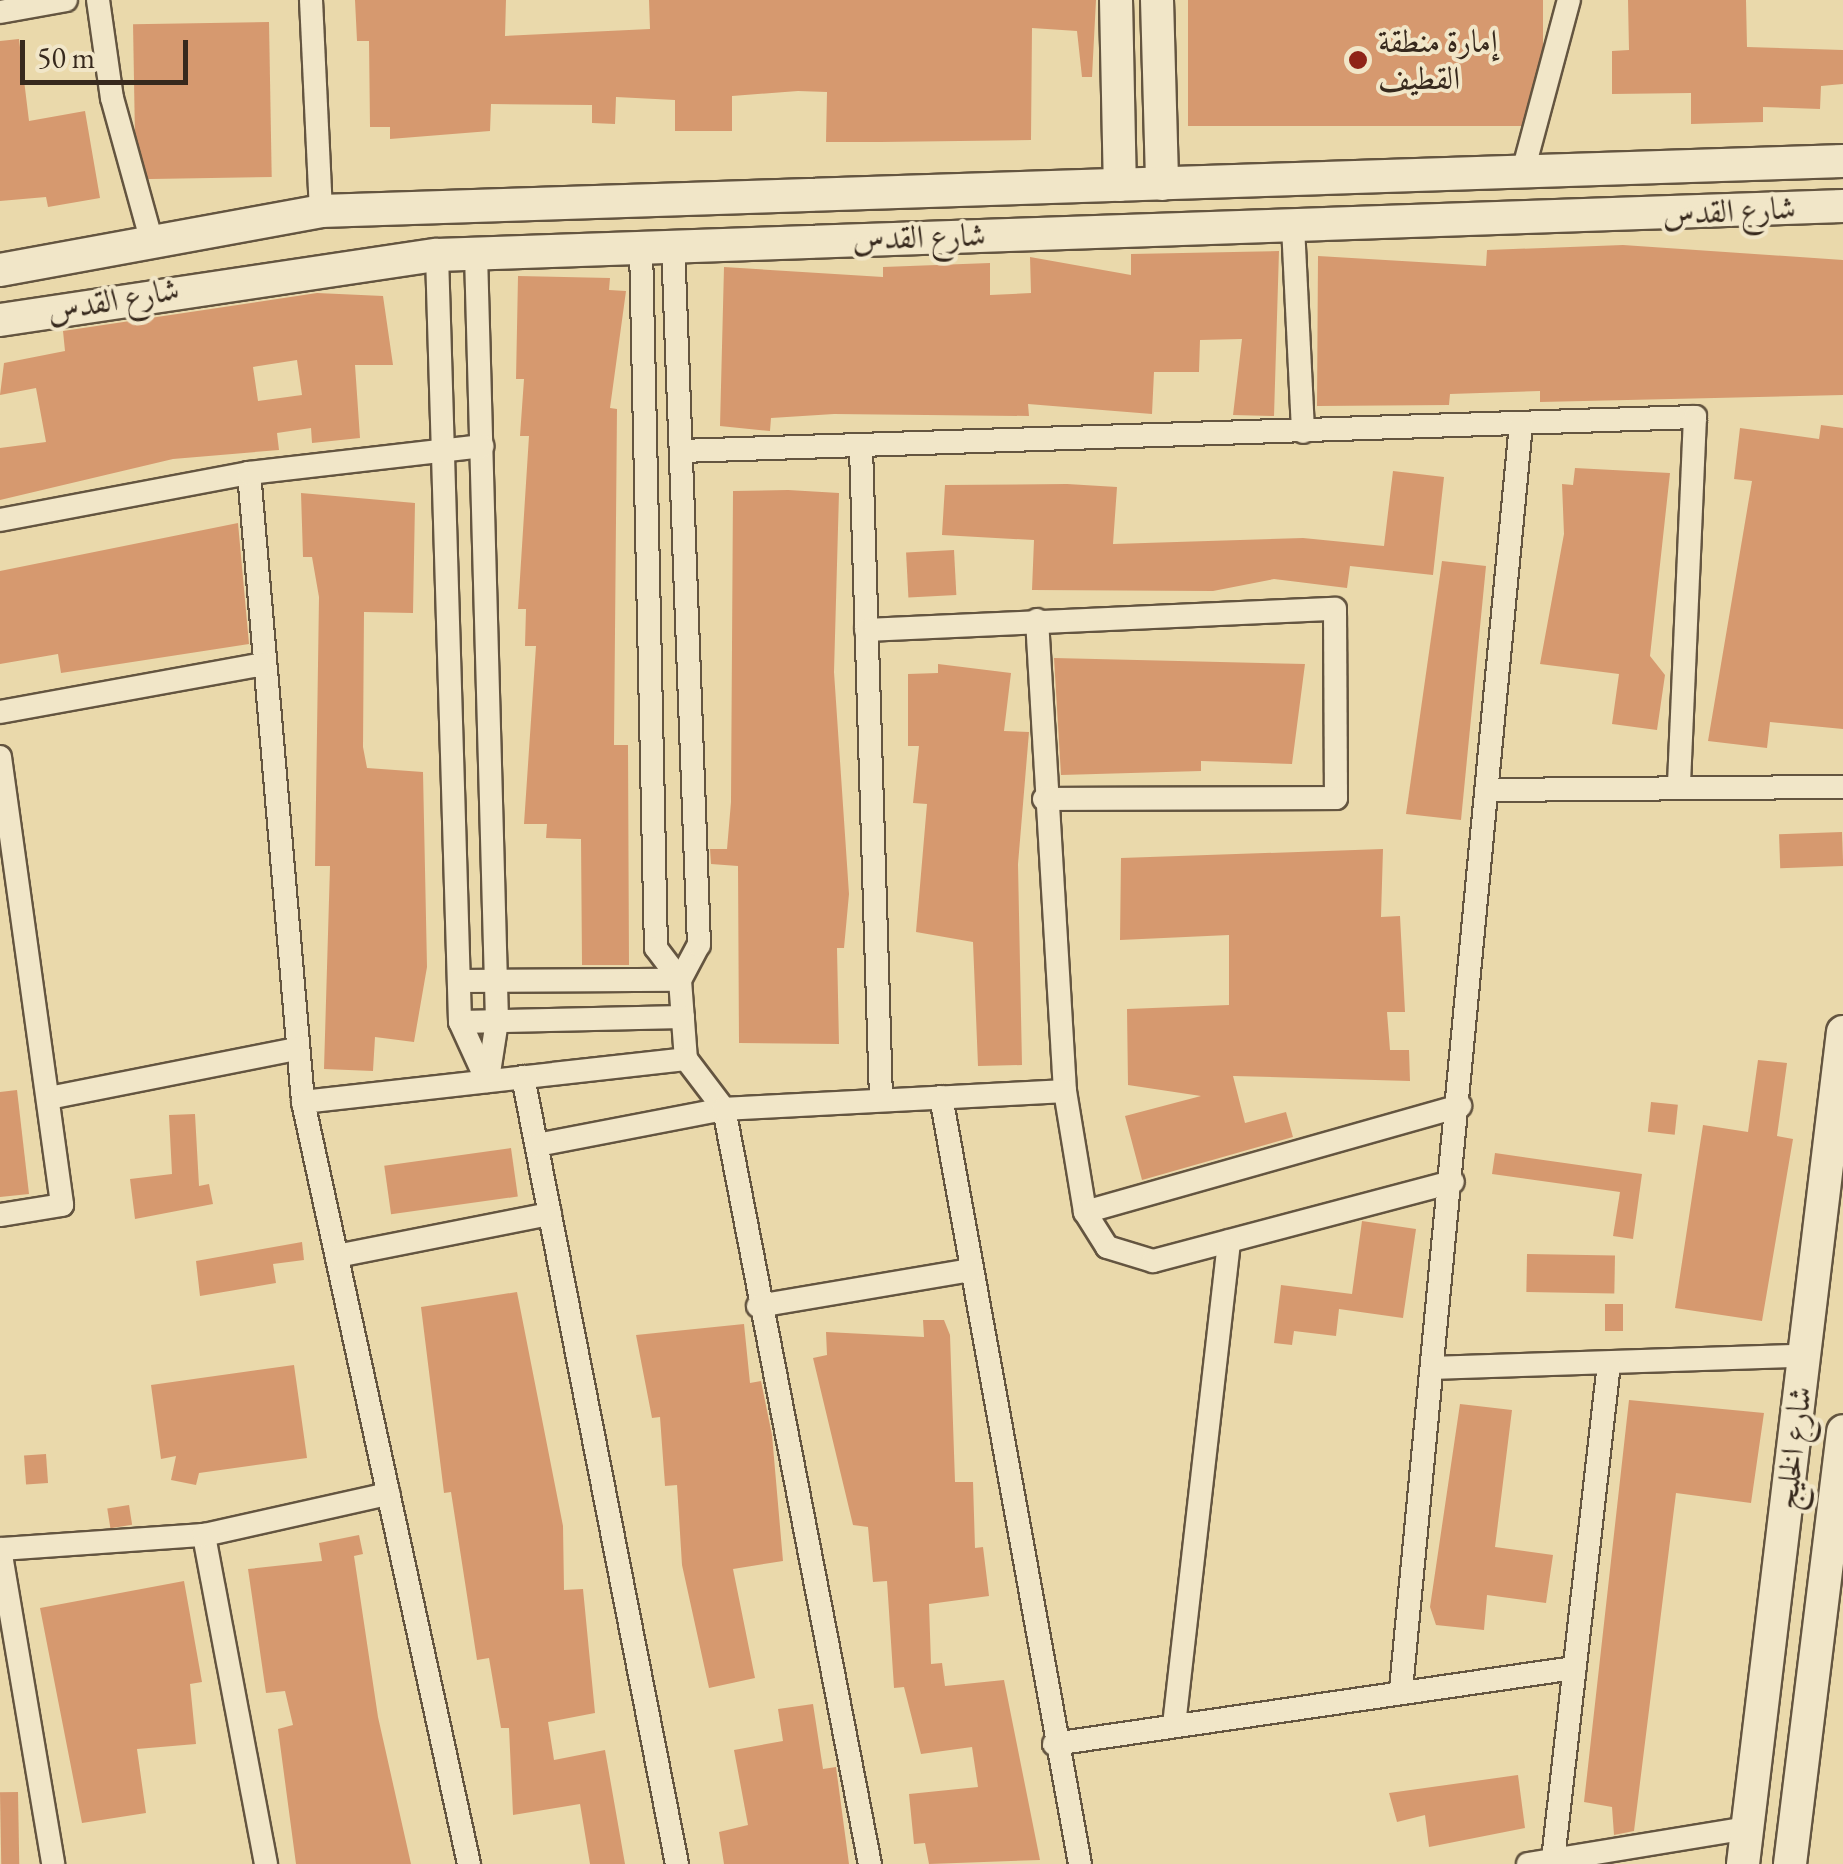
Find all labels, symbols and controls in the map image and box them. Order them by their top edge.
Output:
scale bar [25,20,192,82]
place label: إمارة منطقة القطيف [1378,23,1498,98]
text: 50 m [37,38,95,77]
marker: إمارة منطقة القطيف [1347,49,1369,71]
street label: شارع القدس [1661,188,1797,234]
street label: شارع القدس [852,215,986,259]
street label: شارع القدس [44,270,182,330]
street label: شارع الخليج [1766,1384,1820,1512]

